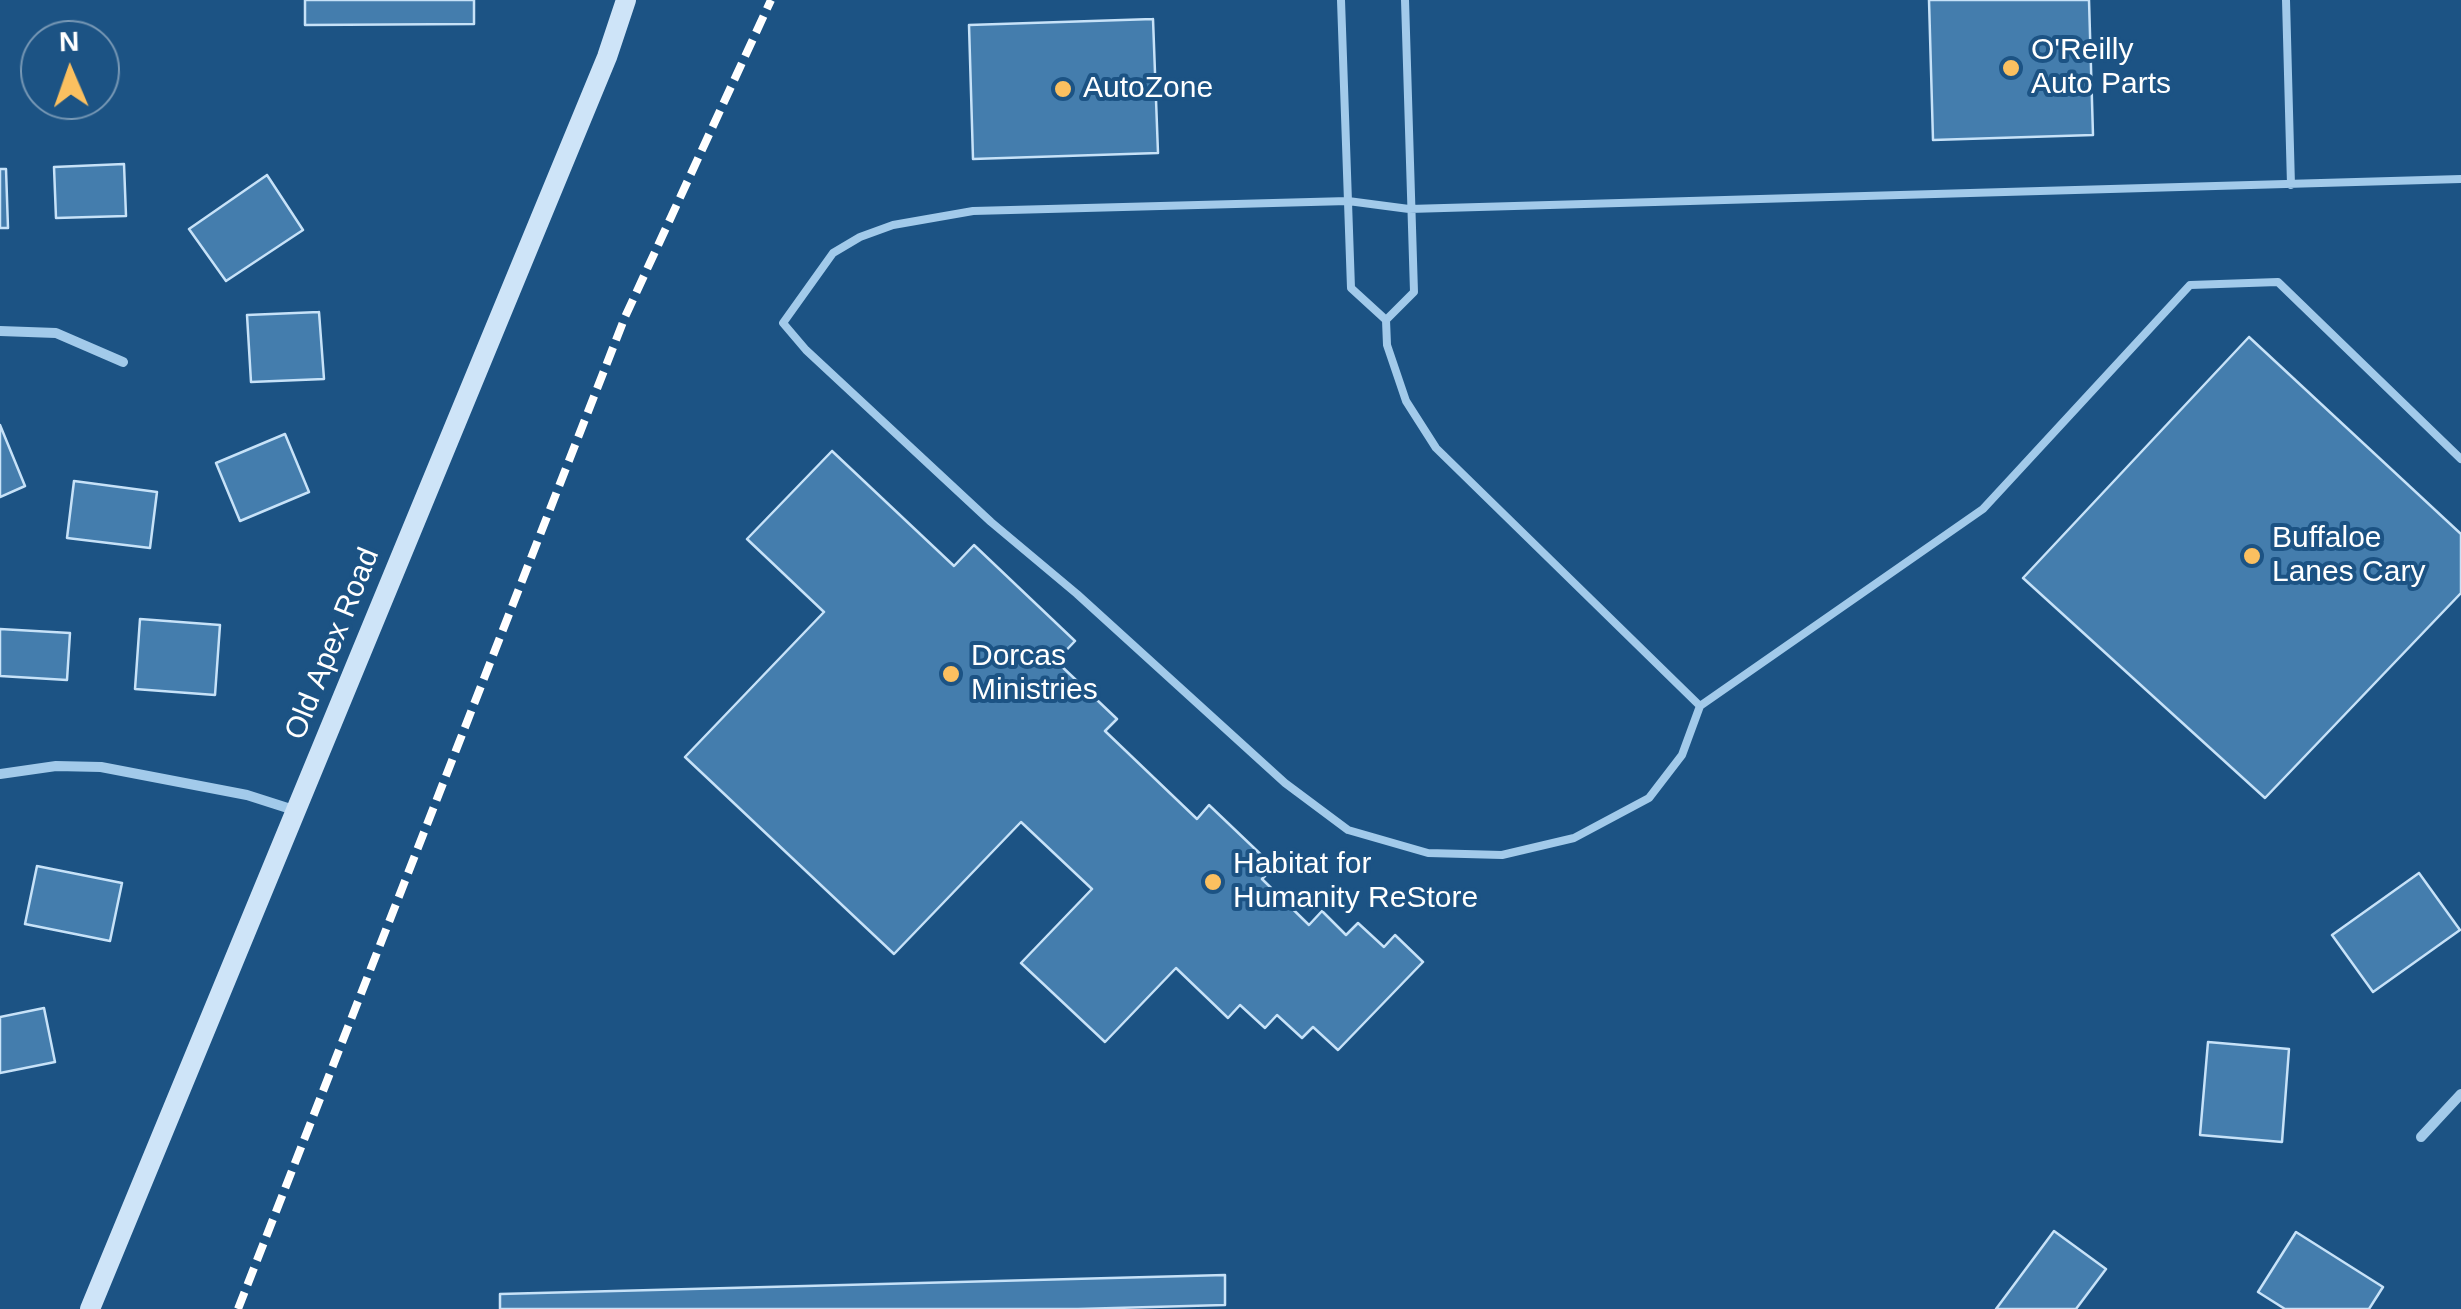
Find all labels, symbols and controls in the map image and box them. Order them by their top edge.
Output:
north arrow [20,20,120,120]
text: N [58,26,80,57]
place label: O'Reilly Auto Parts [2031,33,2171,104]
marker: O'Reilly Auto Parts [2000,57,2022,79]
place label: AutoZone [1083,71,1213,107]
marker: AutoZone [1052,78,1074,100]
place label: Buffaloe Lanes Cary [2272,521,2425,592]
street label: Old Apex Road [278,543,388,745]
marker: Buffaloe Lanes Cary [2241,545,2263,567]
place label: Dorcas Ministries [971,639,1098,710]
marker: Dorcas Ministries [940,663,962,685]
place label: Habitat for Humanity ReStore [1233,847,1478,918]
marker: Habitat for Humanity ReStore [1202,871,1224,893]

